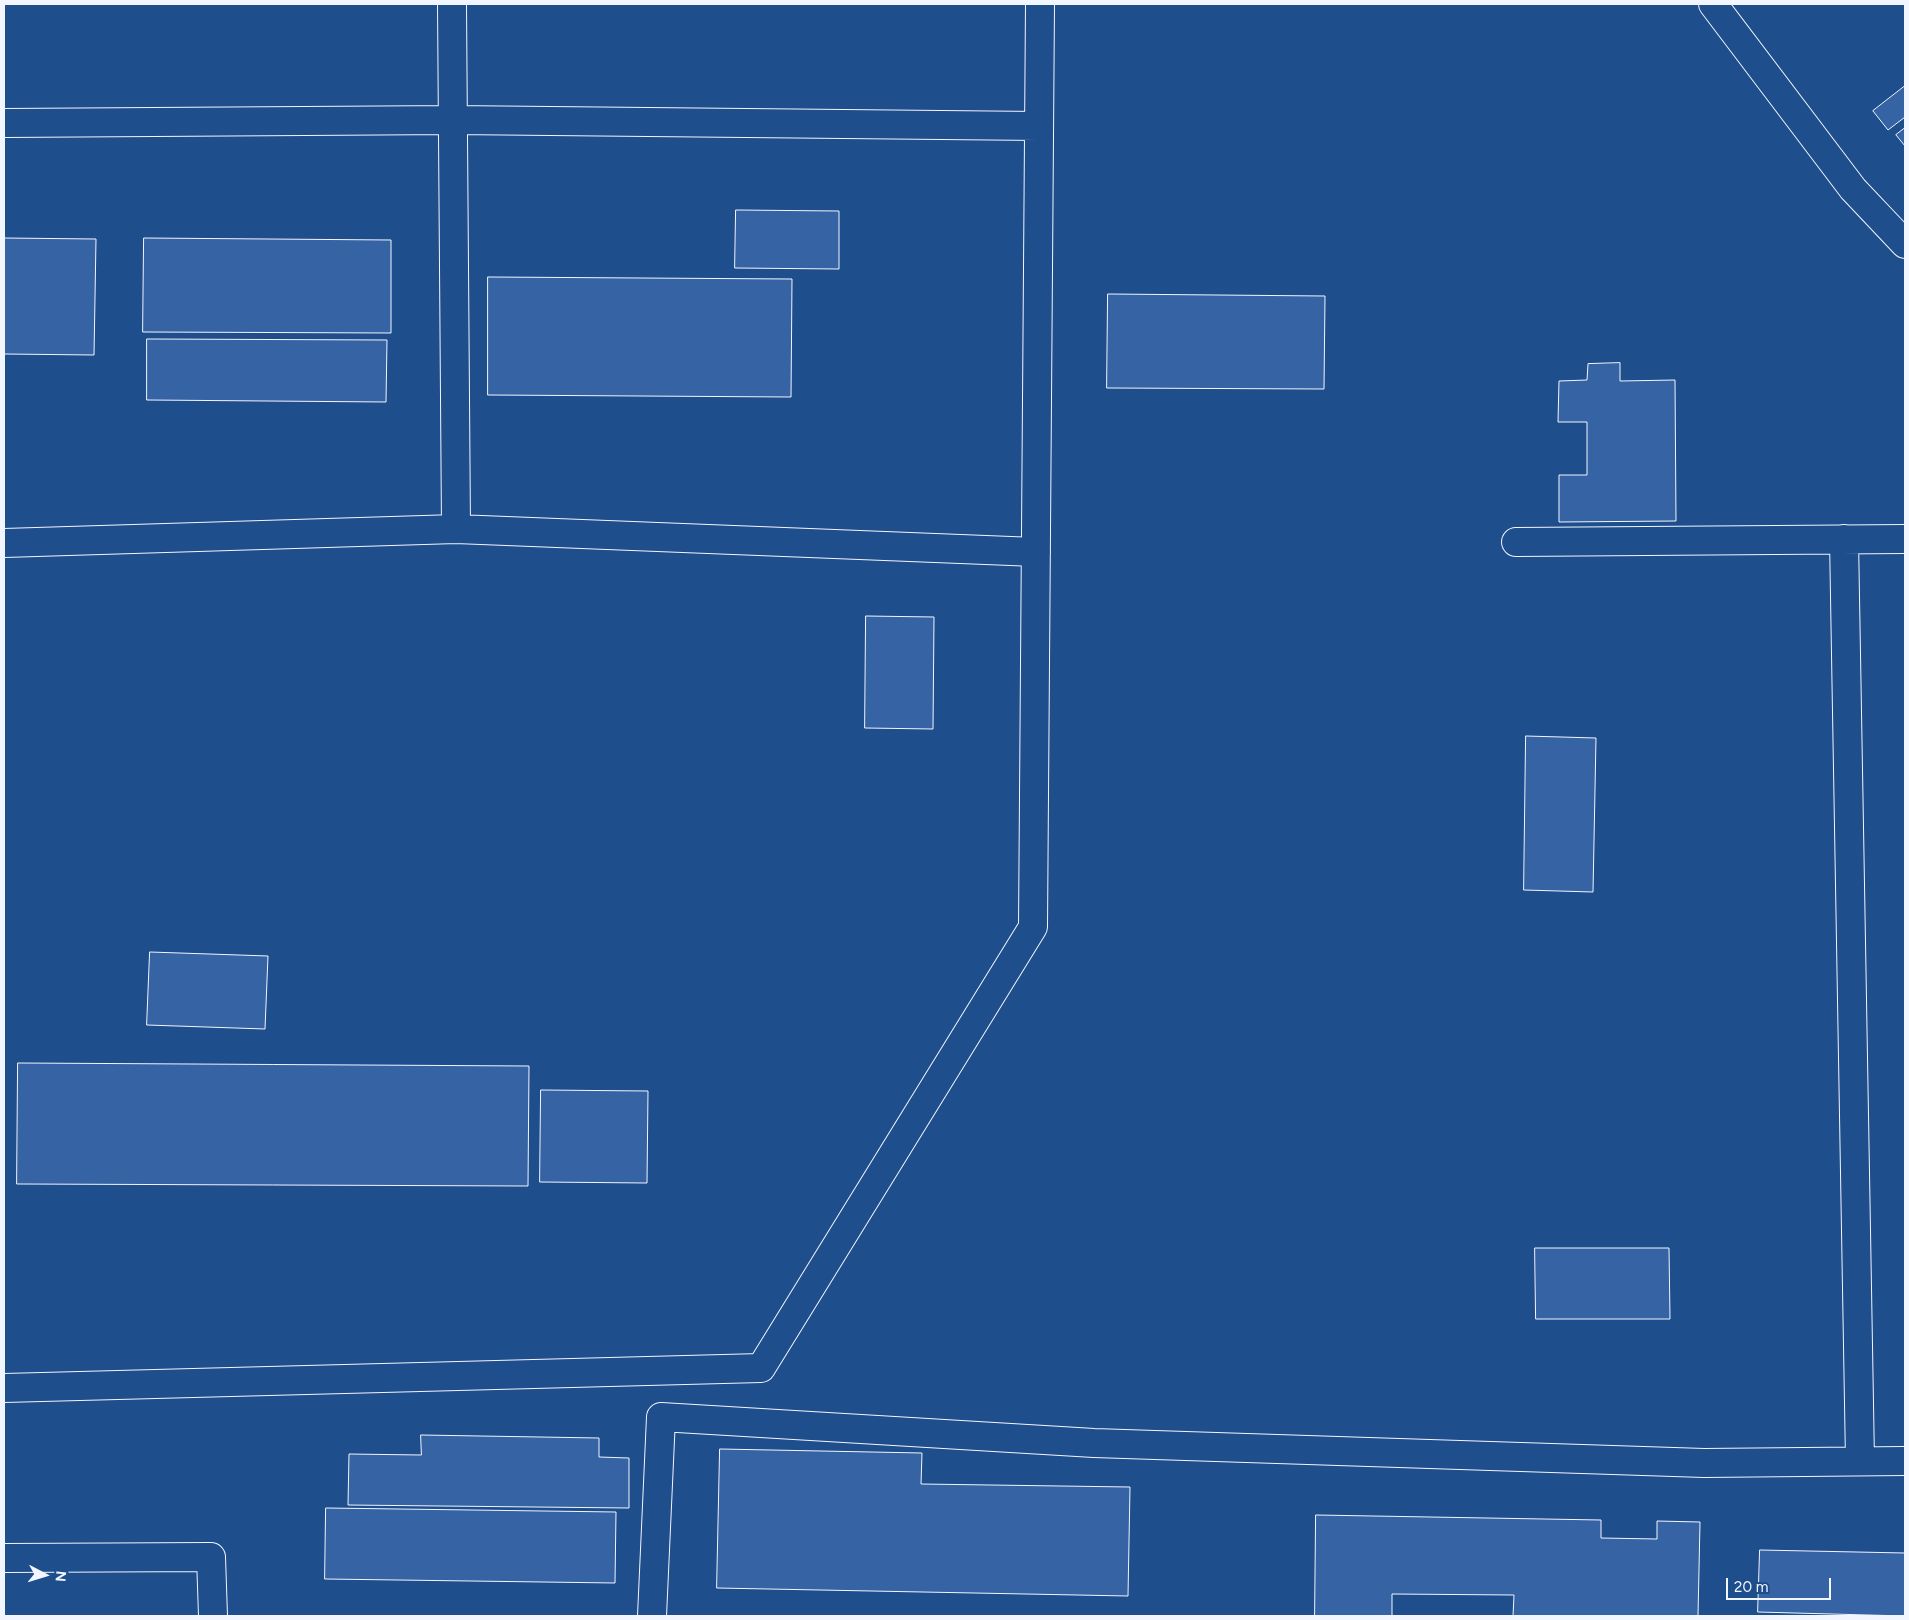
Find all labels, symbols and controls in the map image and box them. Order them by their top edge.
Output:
north arrow [20,1550,70,1600]
scale bar [1729,1568,1834,1600]
text: N [52,1570,69,1582]
text: 20 m [1734,1578,1768,1596]

